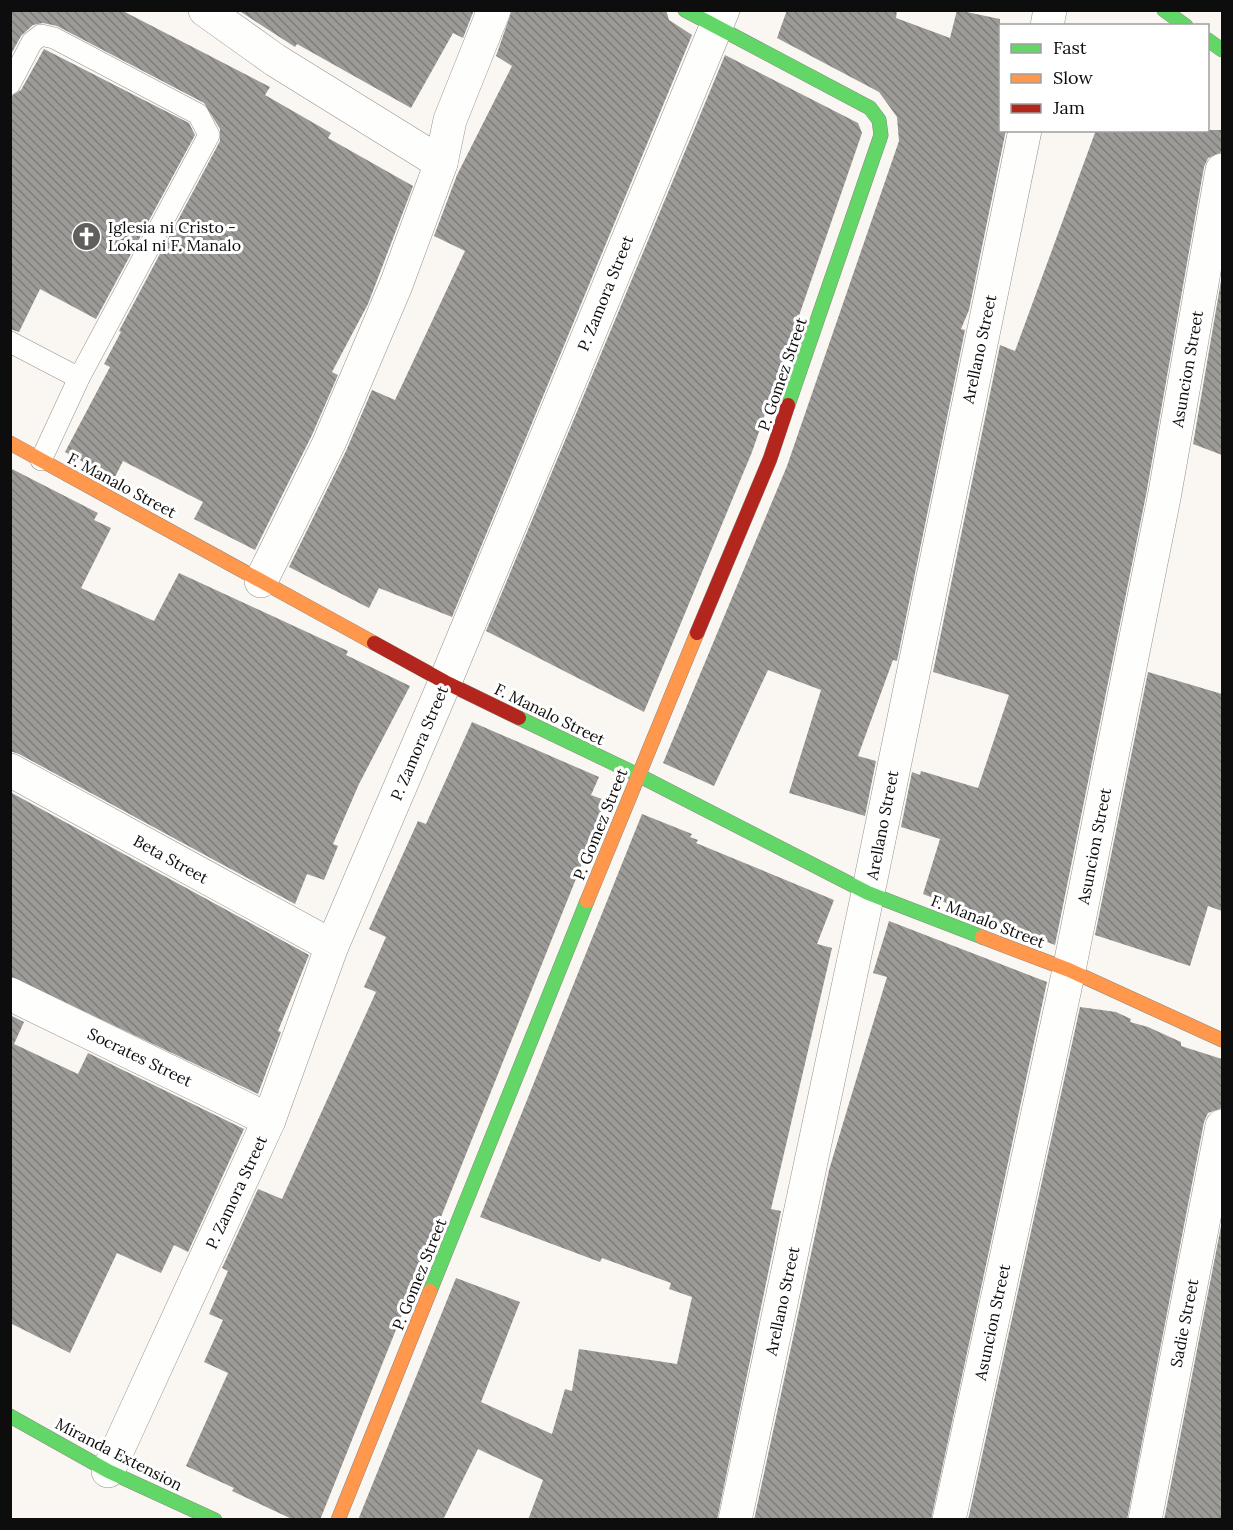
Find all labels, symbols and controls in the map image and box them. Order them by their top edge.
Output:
legend [999,24,1209,132]
text: Fast [1053,36,1087,59]
text: Slow [1053,66,1093,89]
text: Jam [1052,96,1085,119]
place label: Iglesia ni Cristo - Lokal ni F. Manalo [108,217,241,255]
church icon: Iglesia ni Cristo - Lokal ni F. Manalo [71,220,103,252]
street label: P. Zamora Street [573,232,638,354]
street label: Arellano Street [957,292,1000,406]
street label: Asuncion Street [1167,308,1207,430]
street label: P. Gomez Street [753,314,811,433]
street label: F. Manalo Street [64,448,180,522]
street label: F. Manalo Street [492,679,609,750]
street label: P. Zamora Street [386,682,453,803]
street label: P. Gomez Street [568,764,632,883]
street label: Arellano Street [861,768,903,882]
street label: Asuncion Street [1073,785,1115,907]
street label: Beta Street [130,830,213,888]
street label: F. Manalo Street [928,890,1048,952]
street label: Socrates Street [84,1023,196,1091]
street label: P. Zamora Street [201,1131,271,1252]
street label: P. Gomez Street [387,1214,451,1333]
street label: Arellano Street [760,1244,803,1358]
street label: Asuncion Street [970,1261,1014,1383]
street label: Sadie Street [1166,1276,1203,1369]
street label: Miranda Extension [52,1413,186,1495]

